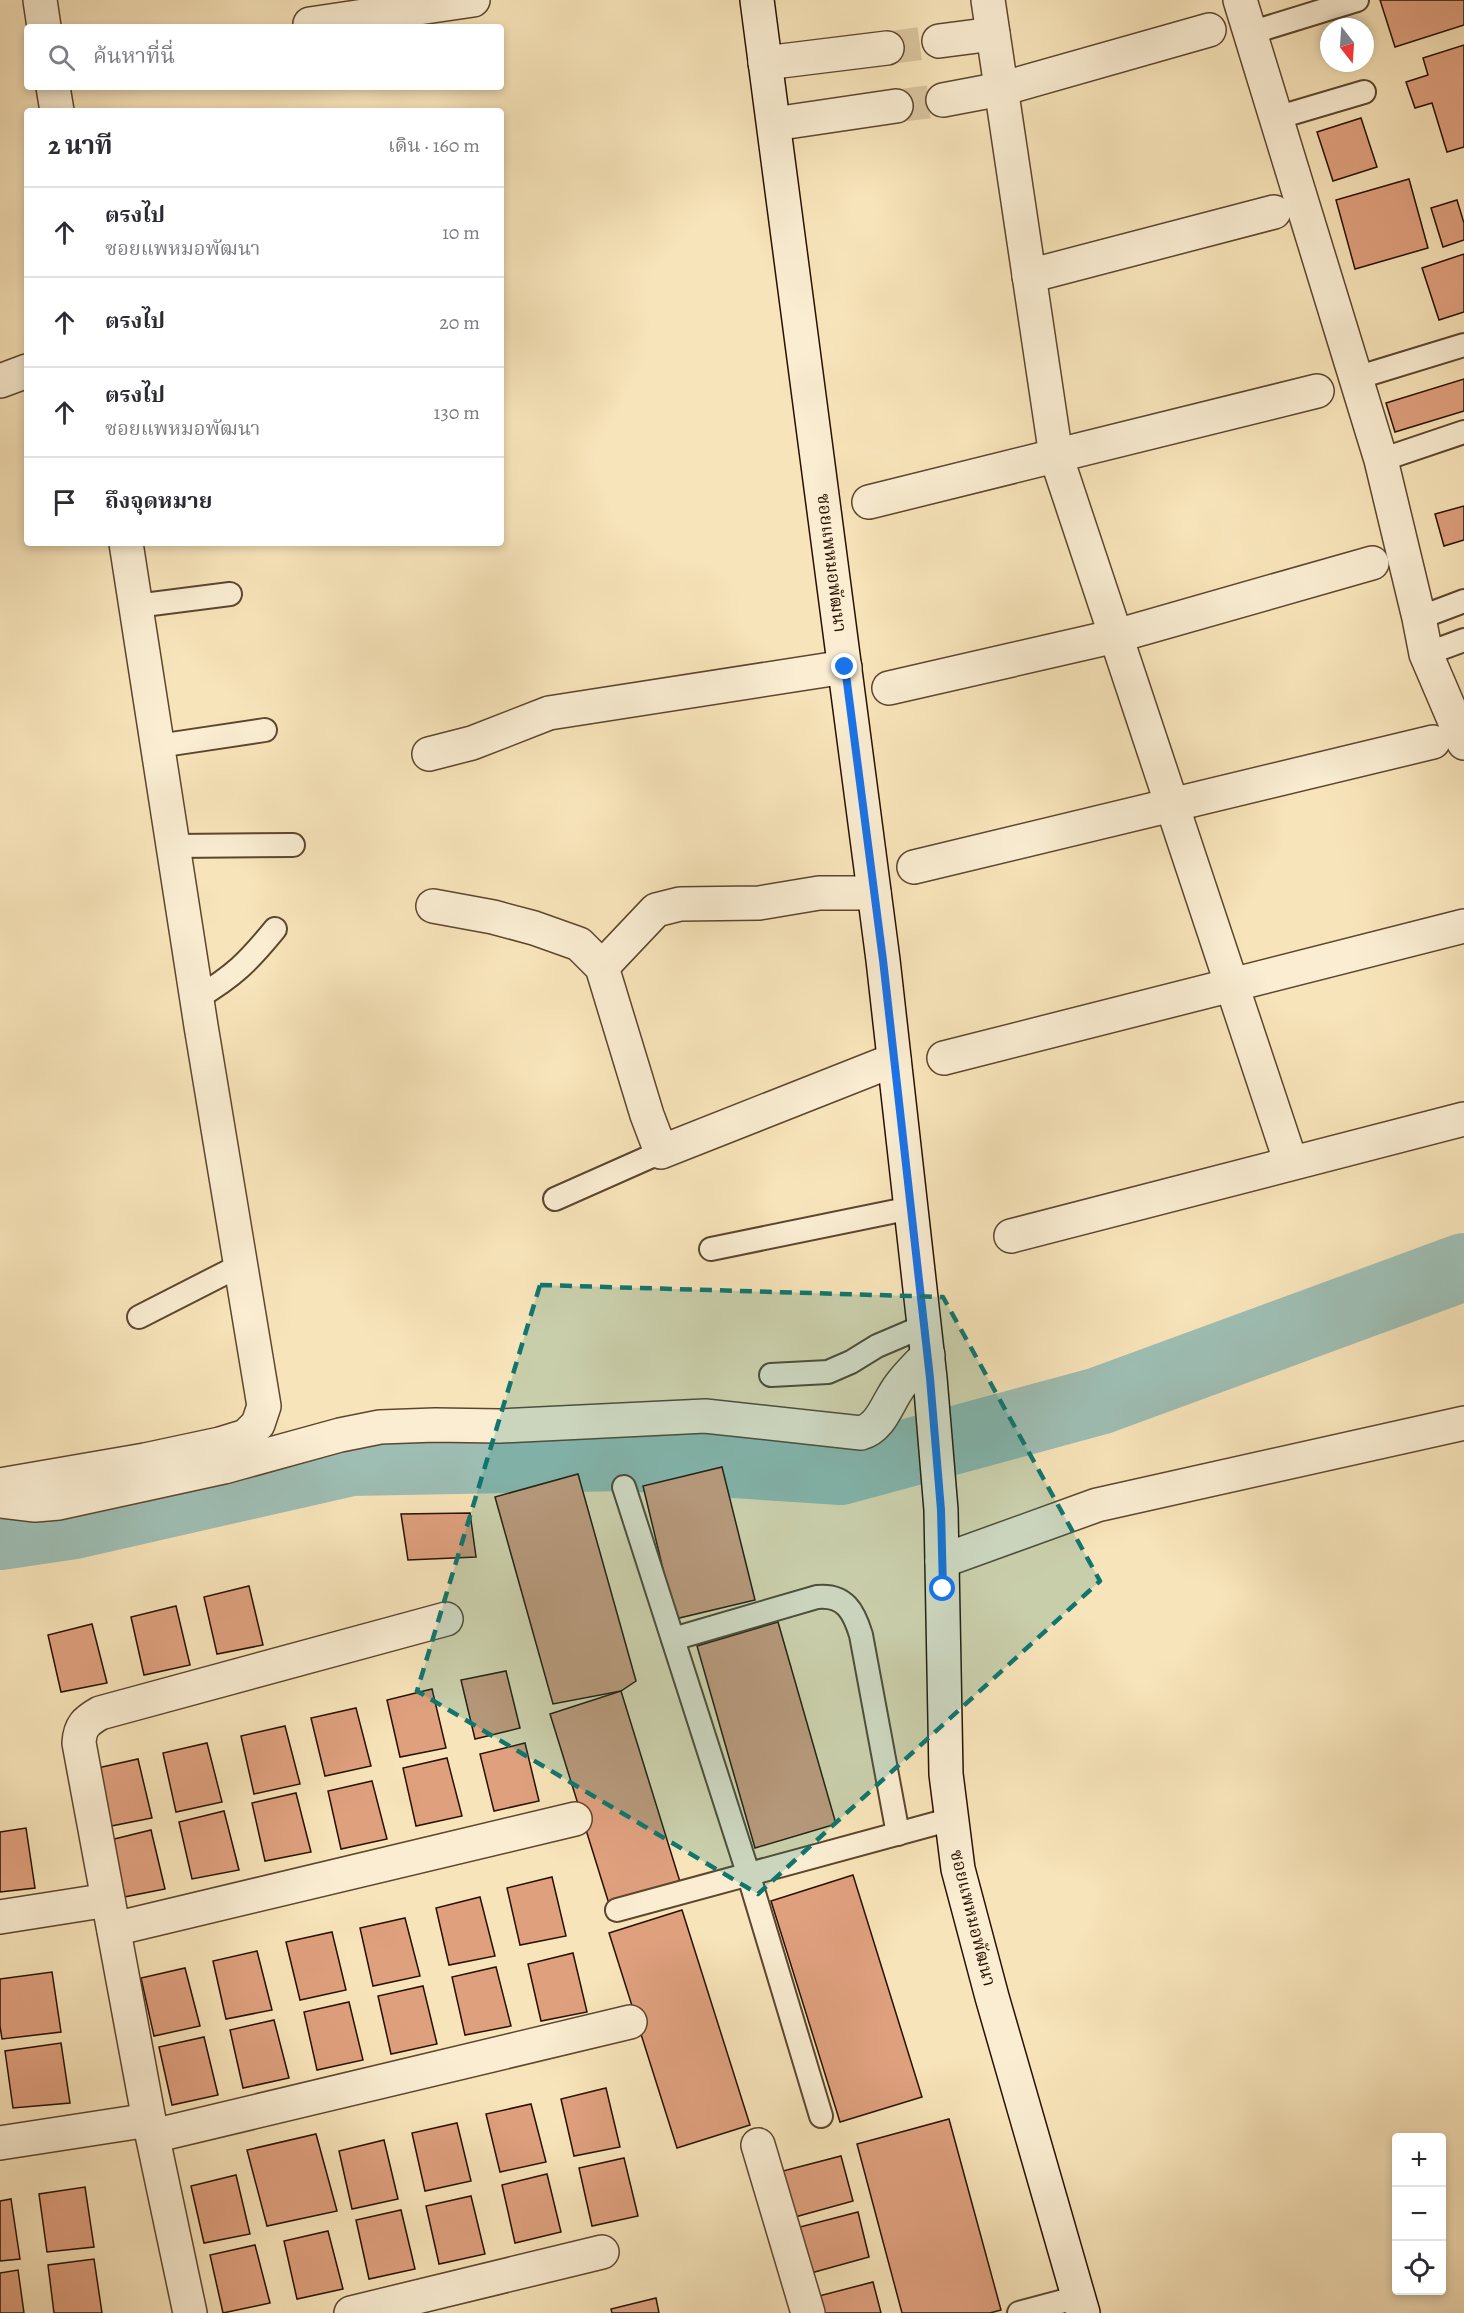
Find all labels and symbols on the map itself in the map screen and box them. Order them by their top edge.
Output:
north arrow [1320,18,1374,72]
street label: ซอยแพหมอพัฒนา [812,492,852,634]
route end [831,653,857,679]
route start [929,1575,955,1601]
street label: ซอยแพหมอพัฒนา [944,1847,1002,1989]

